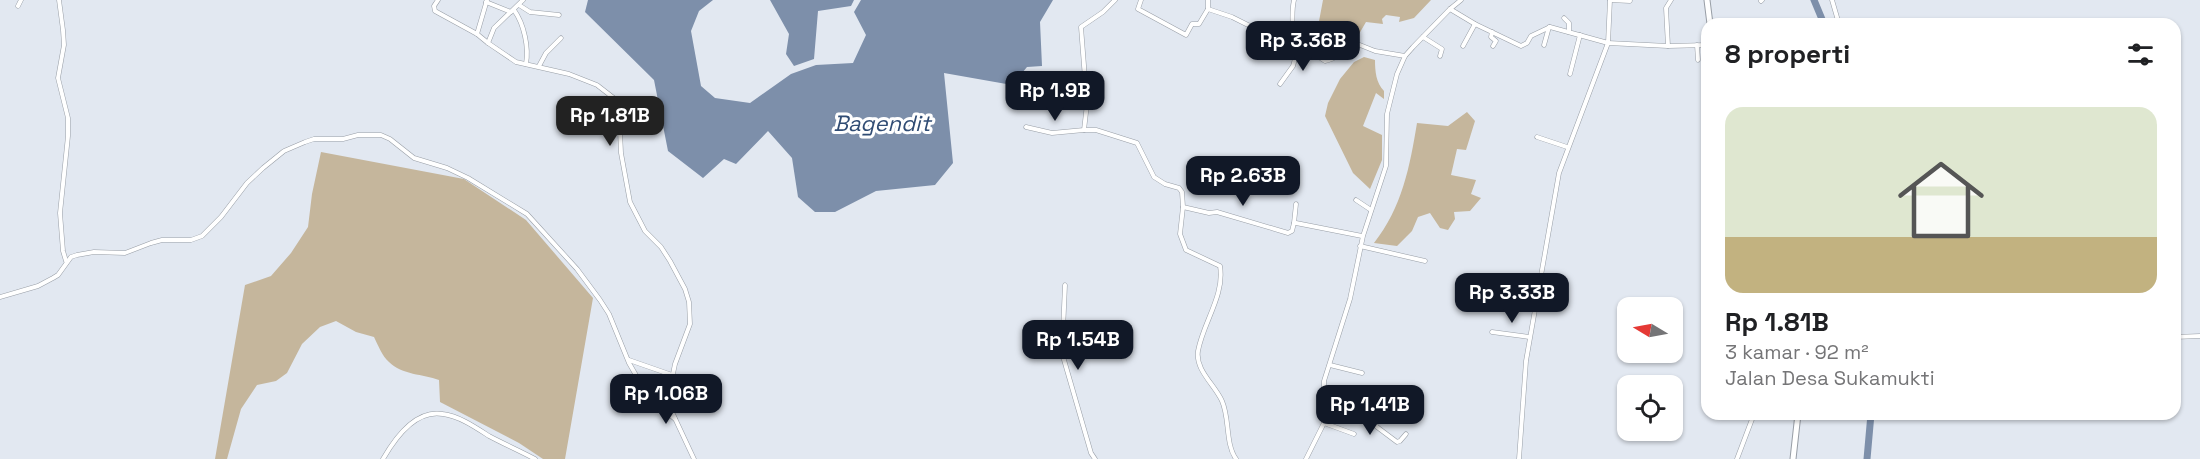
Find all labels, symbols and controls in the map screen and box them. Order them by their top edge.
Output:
pin: Rp 3.36B [1241,21,1365,72]
text: Rp 3.36B [1260,27,1346,53]
text: 8 properti [1725,37,1850,71]
icon: filters [2124,38,2157,71]
pin: Rp 1.9B [1000,71,1110,122]
text: Rp 1.9B [1019,77,1091,103]
pin: Rp 1.81B [548,96,672,147]
text: Rp 1.81B [570,102,650,128]
water label: Bagendit [833,109,932,137]
icon: home [1887,146,1995,254]
pin: Rp 2.63B [1181,156,1305,207]
text: Rp 2.63B [1200,162,1286,188]
pin: Rp 3.33B [1450,273,1574,324]
text: Rp 3.33B [1469,279,1555,305]
north arrow [1617,297,1683,363]
map controls [1617,297,1683,441]
text: Rp 1.81B [1725,305,1829,339]
pin: Rp 1.54B [1016,320,1140,371]
text: Rp 1.54B [1036,326,1120,352]
text: 3 kamar · 92 m² [1725,339,1868,365]
text: Jalan Desa Sukamukti [1725,365,1935,391]
pin: Rp 1.06B [604,374,728,425]
button: locate [1617,375,1683,441]
text: Rp 1.06B [624,380,708,406]
pin: Rp 1.41B [1308,385,1432,436]
text: Rp 1.41B [1330,391,1410,417]

